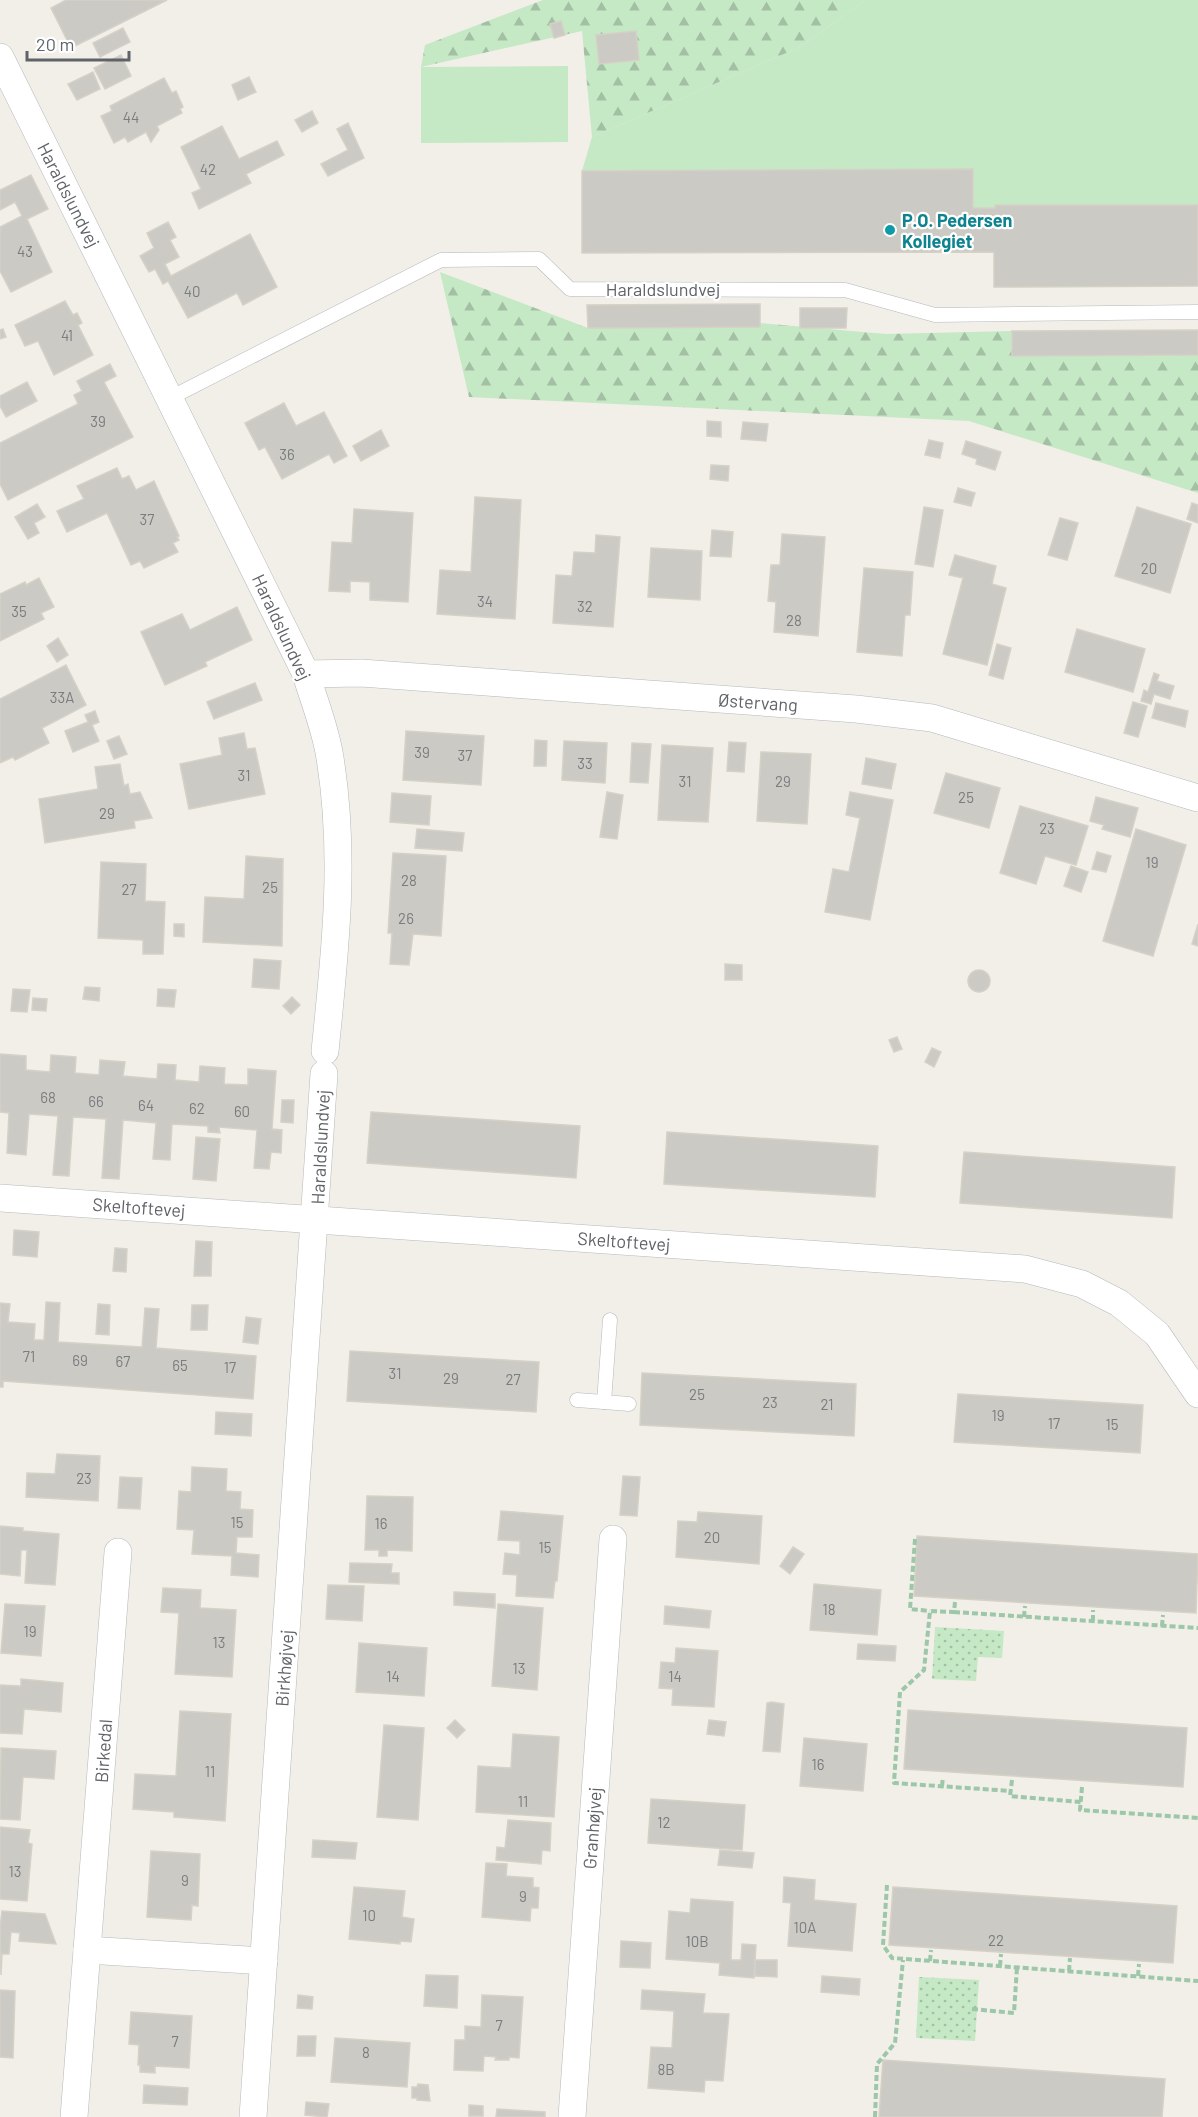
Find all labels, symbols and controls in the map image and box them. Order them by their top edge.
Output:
scale bar [27,24,129,62]
text: 20 m [36,33,74,55]
house number: 44 [123,108,139,126]
street label: Haraldslundvej [33,139,105,251]
house number: 42 [200,160,216,178]
place label: P.O. Pedersen Kollegiet [902,209,1012,252]
marker: P.O. Pedersen Kollegiet [883,223,897,237]
house number: 43 [17,242,33,260]
street label: Haraldslundvej [606,278,720,300]
house number: 40 [184,282,200,300]
house number: 41 [61,326,73,344]
house number: 39 [90,412,106,430]
house number: 36 [279,445,295,463]
house number: 37 [140,510,154,528]
house number: 20 [1141,559,1157,577]
street label: Haraldslundvej [248,570,316,684]
house number: 34 [477,592,493,610]
house number: 32 [577,597,593,615]
house number: 35 [11,602,27,620]
house number: 28 [786,611,802,629]
house number: 33A [50,688,74,706]
street label: Østervang [718,688,798,716]
house number: 39 [414,743,430,761]
house number: 37 [458,746,472,764]
house number: 33 [577,754,593,772]
house number: 31 [238,766,250,784]
house number: 31 [679,772,691,790]
house number: 29 [775,772,791,790]
house number: 25 [958,788,974,806]
house number: 29 [99,804,115,822]
house number: 23 [1039,819,1055,837]
house number: 19 [1145,853,1159,871]
house number: 28 [401,871,417,889]
house number: 25 [262,878,278,896]
house number: 27 [121,880,137,898]
house number: 26 [398,909,414,927]
house number: 68 [40,1088,56,1106]
street label: Haraldslundvej [306,1089,334,1205]
house number: 66 [88,1092,104,1110]
house number: 64 [138,1096,154,1114]
house number: 62 [189,1099,205,1117]
house number: 60 [234,1102,250,1120]
street label: Skeltoftevej [92,1193,186,1221]
street label: Skeltoftevej [577,1227,671,1255]
house number: 71 [23,1347,35,1365]
house number: 69 [72,1351,88,1369]
house number: 67 [116,1352,130,1370]
house number: 65 [172,1356,188,1374]
house number: 17 [224,1358,236,1376]
house number: 31 [389,1364,401,1382]
house number: 29 [443,1369,459,1387]
house number: 27 [505,1370,521,1388]
house number: 25 [689,1385,705,1403]
house number: 23 [762,1393,778,1411]
house number: 21 [820,1395,834,1413]
house number: 19 [991,1406,1005,1424]
house number: 17 [1048,1414,1060,1432]
house number: 15 [1106,1415,1118,1433]
house number: 23 [76,1469,92,1487]
house number: 15 [231,1513,243,1531]
house number: 16 [375,1514,387,1532]
house number: 20 [704,1528,720,1546]
house number: 15 [539,1538,551,1556]
house number: 18 [822,1600,836,1618]
house number: 19 [23,1622,37,1640]
street label: Birkhøjvej [270,1629,298,1707]
house number: 13 [213,1633,225,1651]
house number: 13 [513,1659,525,1677]
house number: 14 [386,1667,400,1685]
house number: 14 [668,1667,682,1685]
street label: Birkedal [90,1718,116,1784]
house number: 16 [812,1755,824,1773]
house number: 11 [205,1762,215,1780]
street label: Granhøjvej [578,1786,606,1870]
house number: 11 [518,1792,528,1810]
house number: 12 [657,1813,671,1831]
house number: 13 [9,1862,21,1880]
house number: 9 [181,1871,189,1889]
house number: 9 [519,1887,527,1905]
house number: 10 [362,1906,376,1924]
house number: 10A [794,1918,816,1936]
house number: 22 [988,1931,1004,1949]
house number: 10B [685,1932,709,1950]
house number: 7 [495,2016,503,2034]
house number: 7 [171,2032,179,2050]
house number: 8 [362,2043,370,2061]
house number: 8B [657,2060,675,2078]

